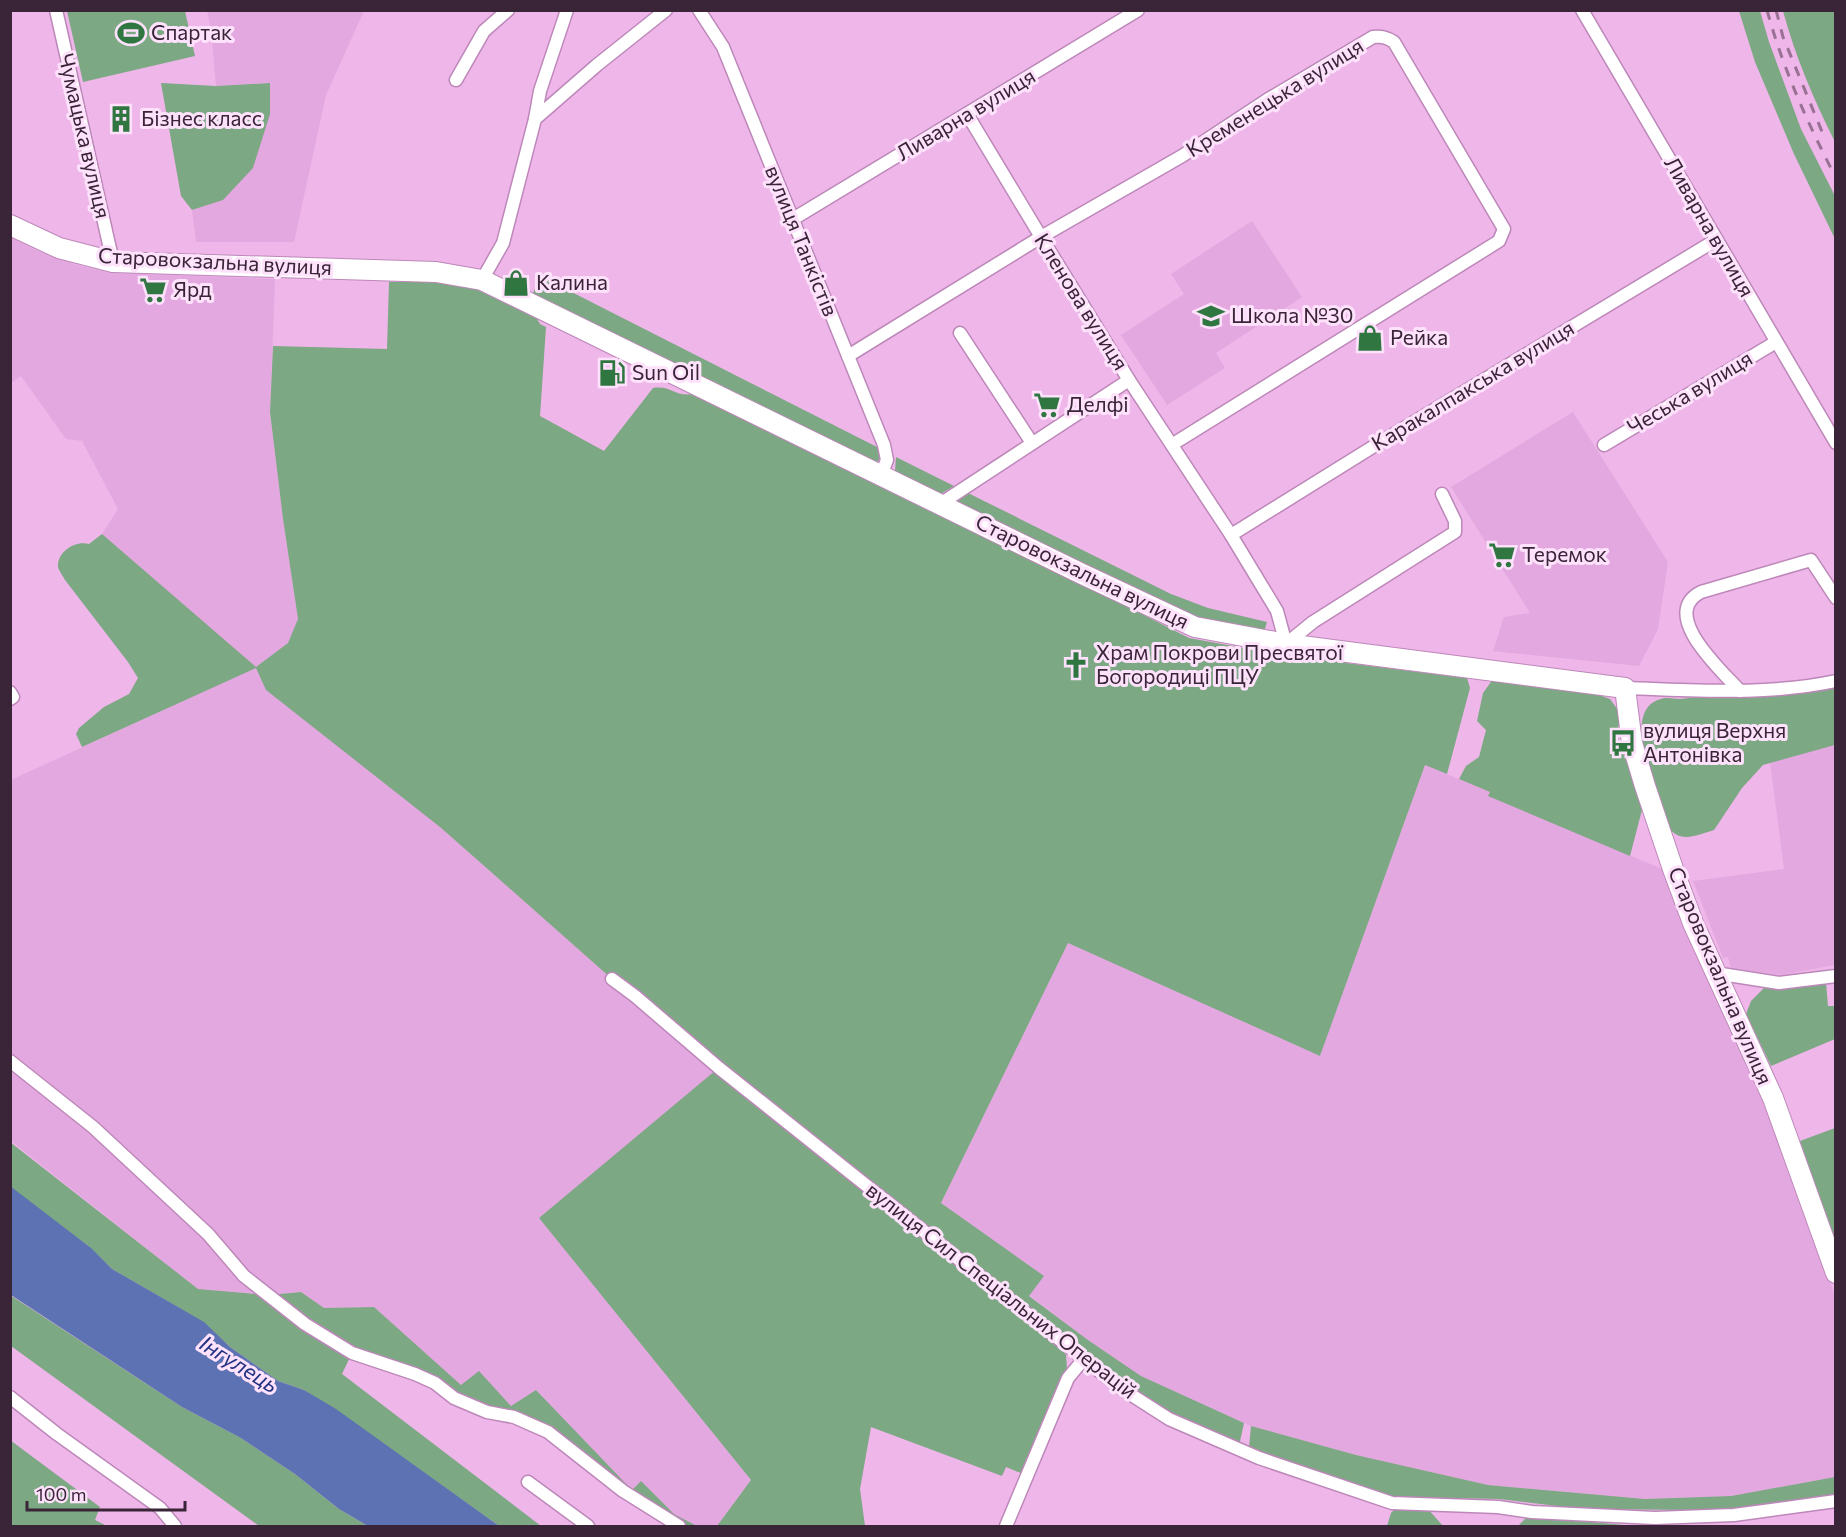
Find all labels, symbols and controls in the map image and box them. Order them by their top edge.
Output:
sports icon: Спартак [116,18,146,48]
place label: Спартак [151,19,232,44]
street label: Кременецька вулиця [1181,32,1367,161]
street label: Чумацька вулиця [54,51,117,221]
street label: Ливарна вулиця [891,62,1039,165]
building icon: Бізнес класс [106,104,136,134]
place label: Бізнес класс [141,105,262,130]
street label: Ливарна вулиця [1660,152,1761,301]
street label: вулиця Танкістів [761,161,844,320]
street label: Кленова вулиця [1030,228,1134,374]
street label: Старовокзальна вулиця [98,242,333,279]
shop icon: Калина [501,268,531,298]
place label: Калина [536,269,608,294]
supermarket icon: Ярд [138,275,168,305]
place label: Ярд [173,276,212,301]
school or university icon: Школа №30 [1196,301,1226,331]
place label: Школа №30 [1231,302,1353,327]
street label: Каракалпакська вулиця [1366,314,1578,455]
shop icon: Рейка [1355,323,1385,353]
place label: Рейка [1390,324,1448,349]
street label: Чеська вулиця [1622,345,1756,439]
fuel station icon: Sun Oil [597,358,627,388]
place label: Sun Oil [632,359,700,384]
supermarket icon: Делфі [1032,390,1062,420]
place label: Делфі [1067,391,1129,416]
street label: Старовокзальна вулиця [972,508,1193,633]
supermarket icon: Теремок [1487,540,1517,570]
place label: Теремок [1522,541,1607,566]
place label: Храм Покрови Пресвятої Богородиці ПЦУ [1096,639,1344,688]
church icon: Храм Покрови Пресвятої Богородиці ПЦУ [1061,650,1091,680]
place label: вулиця Верхня Антонівка [1643,717,1786,766]
bus stop icon: вулиця Верхня Антонівка [1608,728,1638,758]
street label: Старовокзальна вулиця [1664,863,1779,1088]
street label: вулиця Сил Спеціальних Операцій [862,1176,1142,1403]
water label: Інгулець [195,1329,283,1398]
scale bar [27,1474,184,1512]
text: 100 m [36,1483,86,1505]

